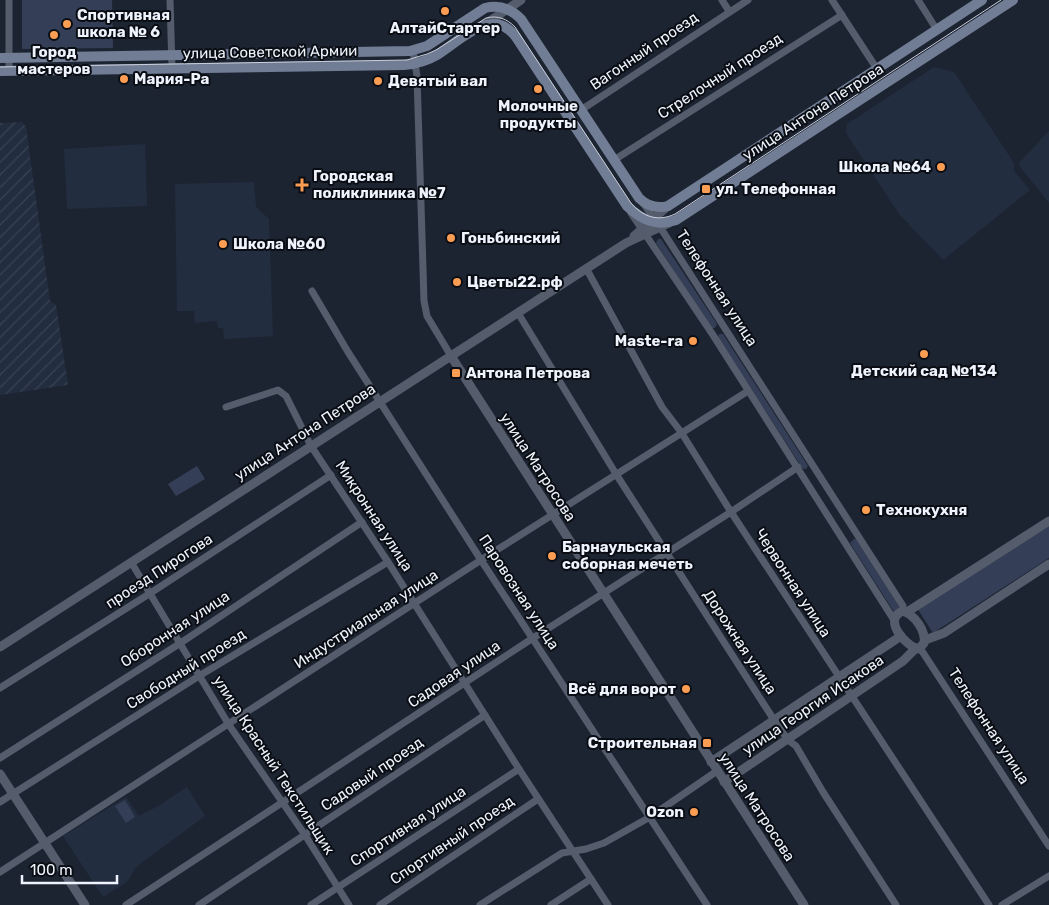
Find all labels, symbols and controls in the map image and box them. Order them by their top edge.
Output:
marker: АлтайСтартер [439,5,451,17]
place label: Спортивная школа № 6 [77,6,170,41]
street label: Вагонный проезд [587,8,701,94]
marker: Спортивная школа № 6 [61,18,73,30]
place label: АлтайСтартер [390,19,500,37]
marker: Город мастеров [48,29,60,41]
street label: Стрелочный проезд [654,29,786,123]
street label: улица Советской Армии [182,41,358,63]
place label: Город мастеров [17,43,91,78]
street label: улица Антона Петрова [739,60,887,164]
place label: Мария-Ра [134,70,210,88]
place label: Девятый вал [388,72,487,90]
marker: Мария-Ра [118,73,130,85]
marker: Девятый вал [372,75,384,87]
marker: Молочные продукты [532,83,544,95]
place label: Молочные продукты [498,97,578,132]
place label: Школа №64 [839,158,931,176]
marker: Школа №64 [935,161,947,173]
place label: Городская поликлиника №7 [313,167,446,202]
marker: Городская поликлиника №7 [295,178,309,192]
place label: ул. Телефонная [716,180,836,198]
marker: ул. Телефонная [700,183,712,195]
street label: Телефонная улица [673,226,761,350]
place label: Гоньбинский [461,229,560,247]
marker: Гоньбинский [445,232,457,244]
place label: Школа №60 [233,235,325,253]
marker: Школа №60 [217,238,229,250]
place label: Цветы22.рф [467,273,563,291]
marker: Цветы22.рф [451,276,463,288]
place label: Maste-ra [615,332,683,350]
marker: Maste-ra [687,335,699,347]
marker: Детский сад №134 [918,348,930,360]
place label: Детский сад №134 [851,362,997,380]
place label: Антона Петрова [466,364,590,382]
marker: Антона Петрова [450,367,462,379]
street label: улица Антона Петрова [231,380,379,484]
street label: улица Матросова [496,409,580,525]
street label: Микронная улица [332,457,416,575]
place label: Технокухня [876,501,967,519]
marker: Технокухня [860,504,872,516]
street label: Червонная улица [751,525,835,641]
street label: проезд Пирогова [102,530,216,612]
street label: Паровозная улица [475,531,563,653]
place label: Барнаульская соборная мечеть [562,538,694,573]
marker: Барнаульская соборная мечеть [546,550,558,562]
street label: Индустриальная улица [291,566,441,672]
street label: Дорожная улица [699,586,781,698]
street label: Оборонная улица [117,587,233,671]
street label: Свободный проезд [123,625,249,713]
street label: Садовая улица [404,636,504,712]
street label: улица Георгия Исакова [739,651,887,759]
street label: Телефонная улица [945,664,1033,788]
street label: улица Красный Текстильщик [209,672,339,858]
place label: Всё для ворот [568,680,677,698]
marker: Всё для ворот [680,683,692,695]
street label: Садовый проезд [318,733,426,815]
place label: Строительная [588,734,697,752]
marker: Строительная [701,737,713,749]
street label: улица Матросова [715,749,799,865]
street label: Спортивная улица [347,782,469,870]
street label: Спортивный проезд [387,792,517,888]
place label: Ozon [646,803,684,821]
marker: Ozon [688,806,700,818]
scale bar [22,852,118,884]
text: 100 m [30,861,72,879]

